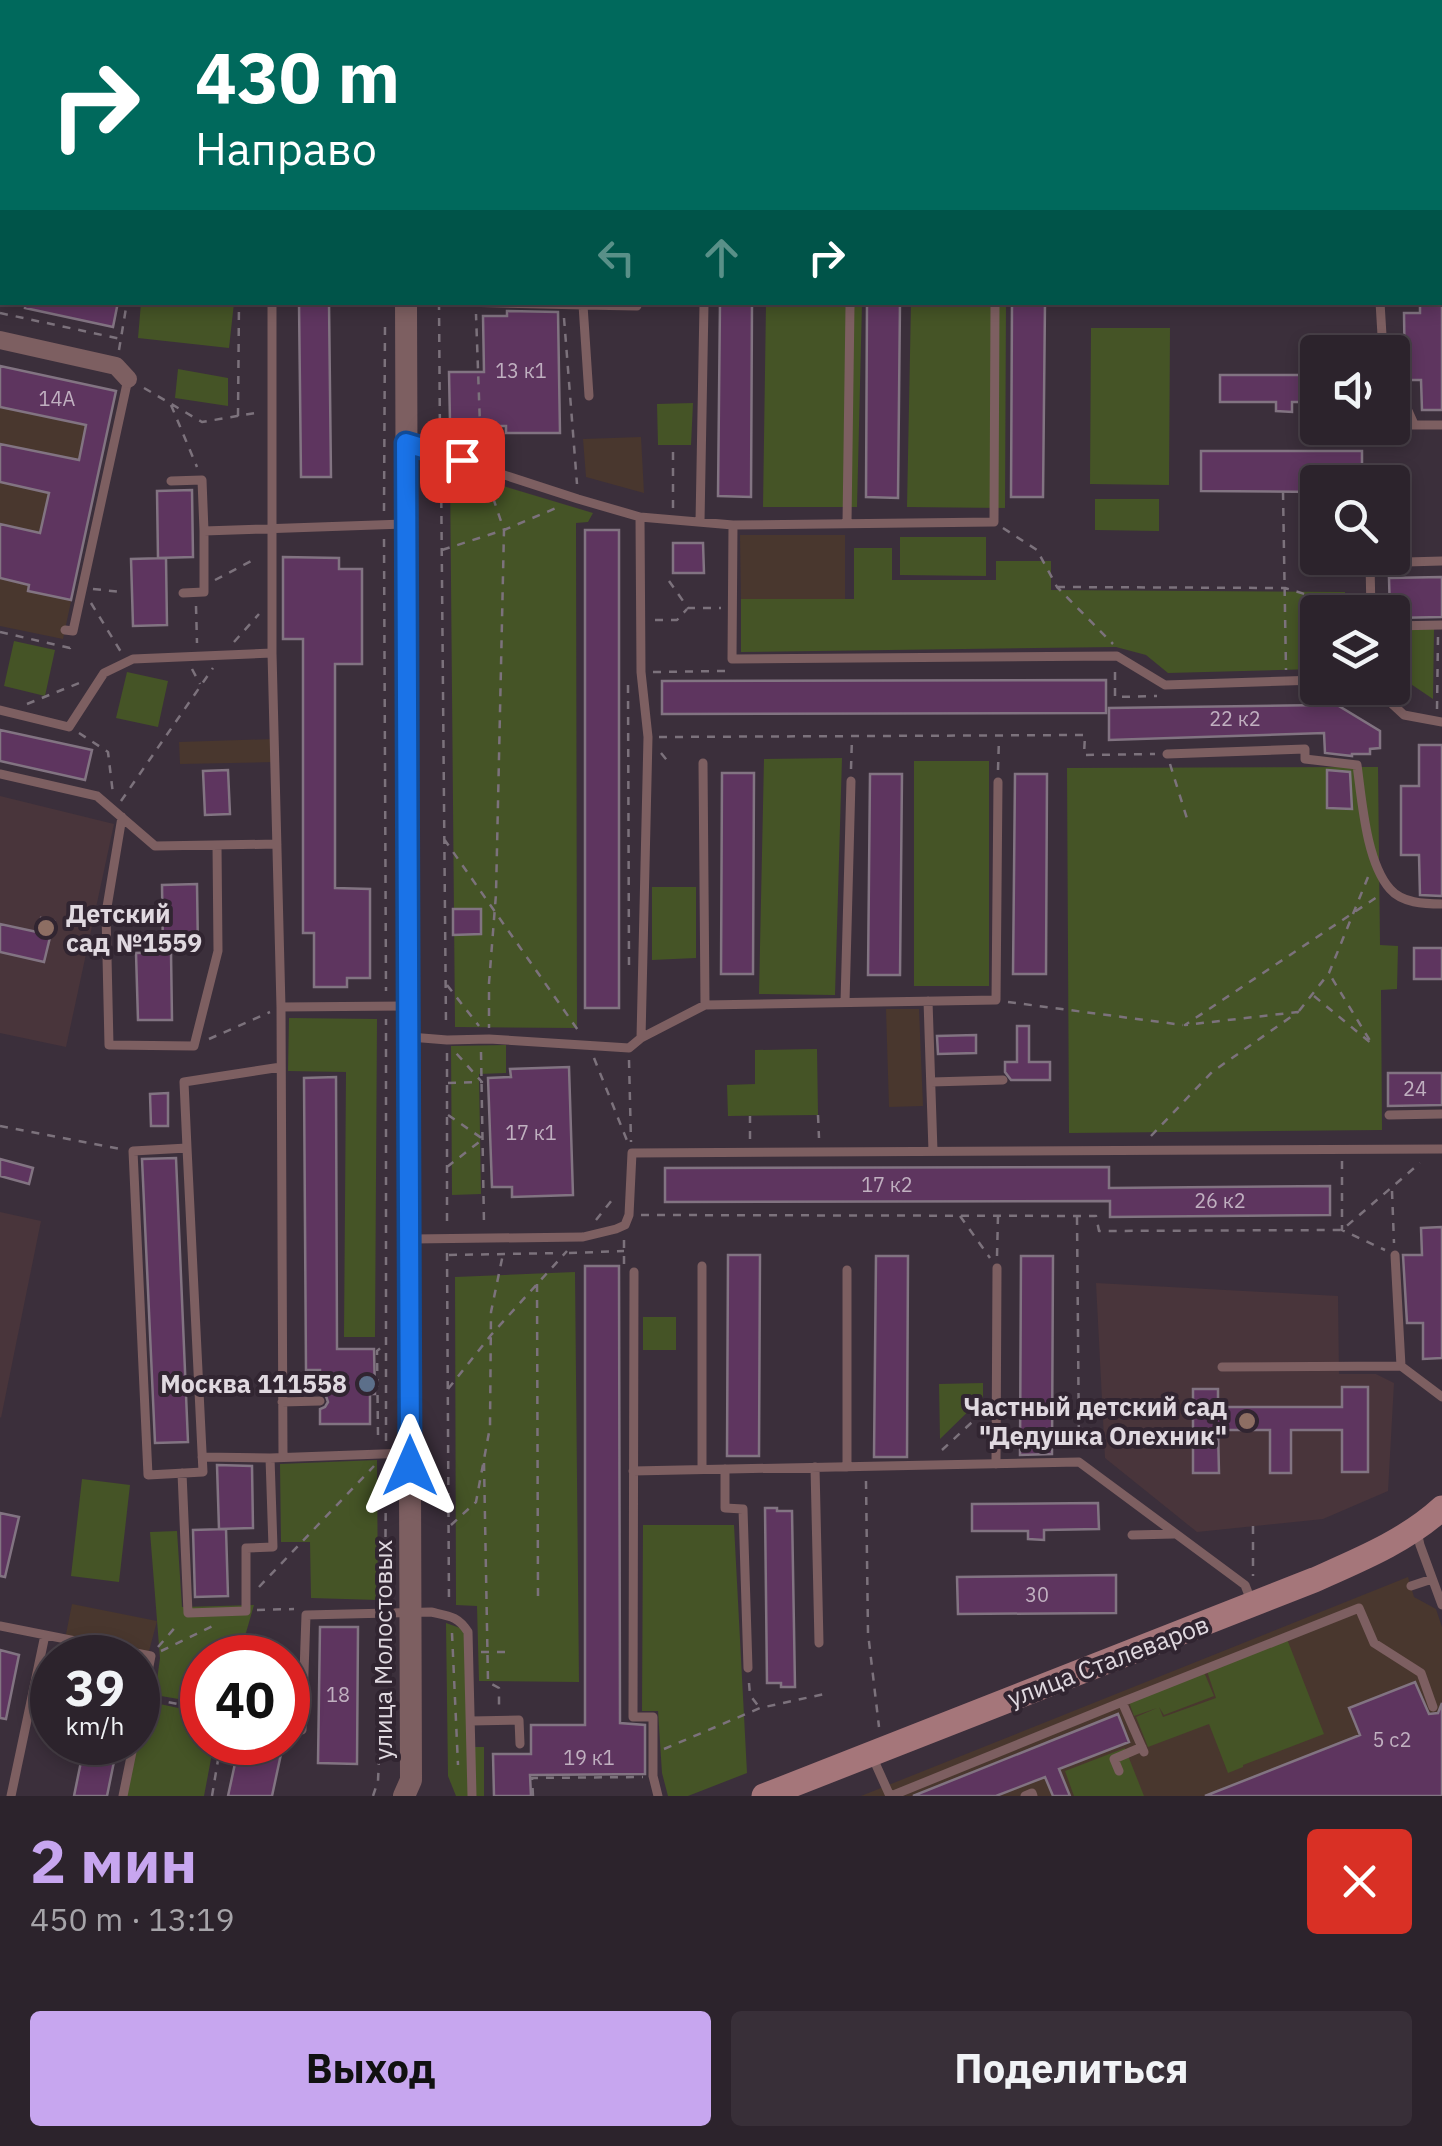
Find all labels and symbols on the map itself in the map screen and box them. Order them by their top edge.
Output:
house number: 13 к1 [495,357,547,384]
house number: 14А [39,385,76,412]
pin [420,418,505,503]
house number: 22 к2 [1209,705,1261,732]
place label: Детский сад №1559 [66,897,202,959]
marker: Детский сад №1559 [35,917,57,939]
house number: 24 [1403,1075,1427,1102]
house number: 17 к1 [505,1119,557,1146]
house number: 17 к2 [861,1171,913,1198]
house number: 26 к2 [1194,1187,1246,1214]
place label: Москва 111558 [160,1367,347,1400]
marker: Москва 111558 [356,1373,378,1395]
place label: Частный детский сад "Дедушка Олехник" [963,1390,1228,1452]
marker: Частный детский сад "Дедушка Олехник" [1236,1410,1258,1432]
position arrow [358,1414,462,1518]
street label: улица Молостовых [366,1540,399,1760]
house number: 30 [1025,1581,1049,1608]
street label: улица Сталеваров [1002,1607,1213,1714]
speed limit sign: 40 [180,1635,310,1765]
house number: 18 [326,1681,350,1708]
house number: 5 с2 [1373,1726,1411,1753]
house number: 19 к1 [563,1744,615,1771]

